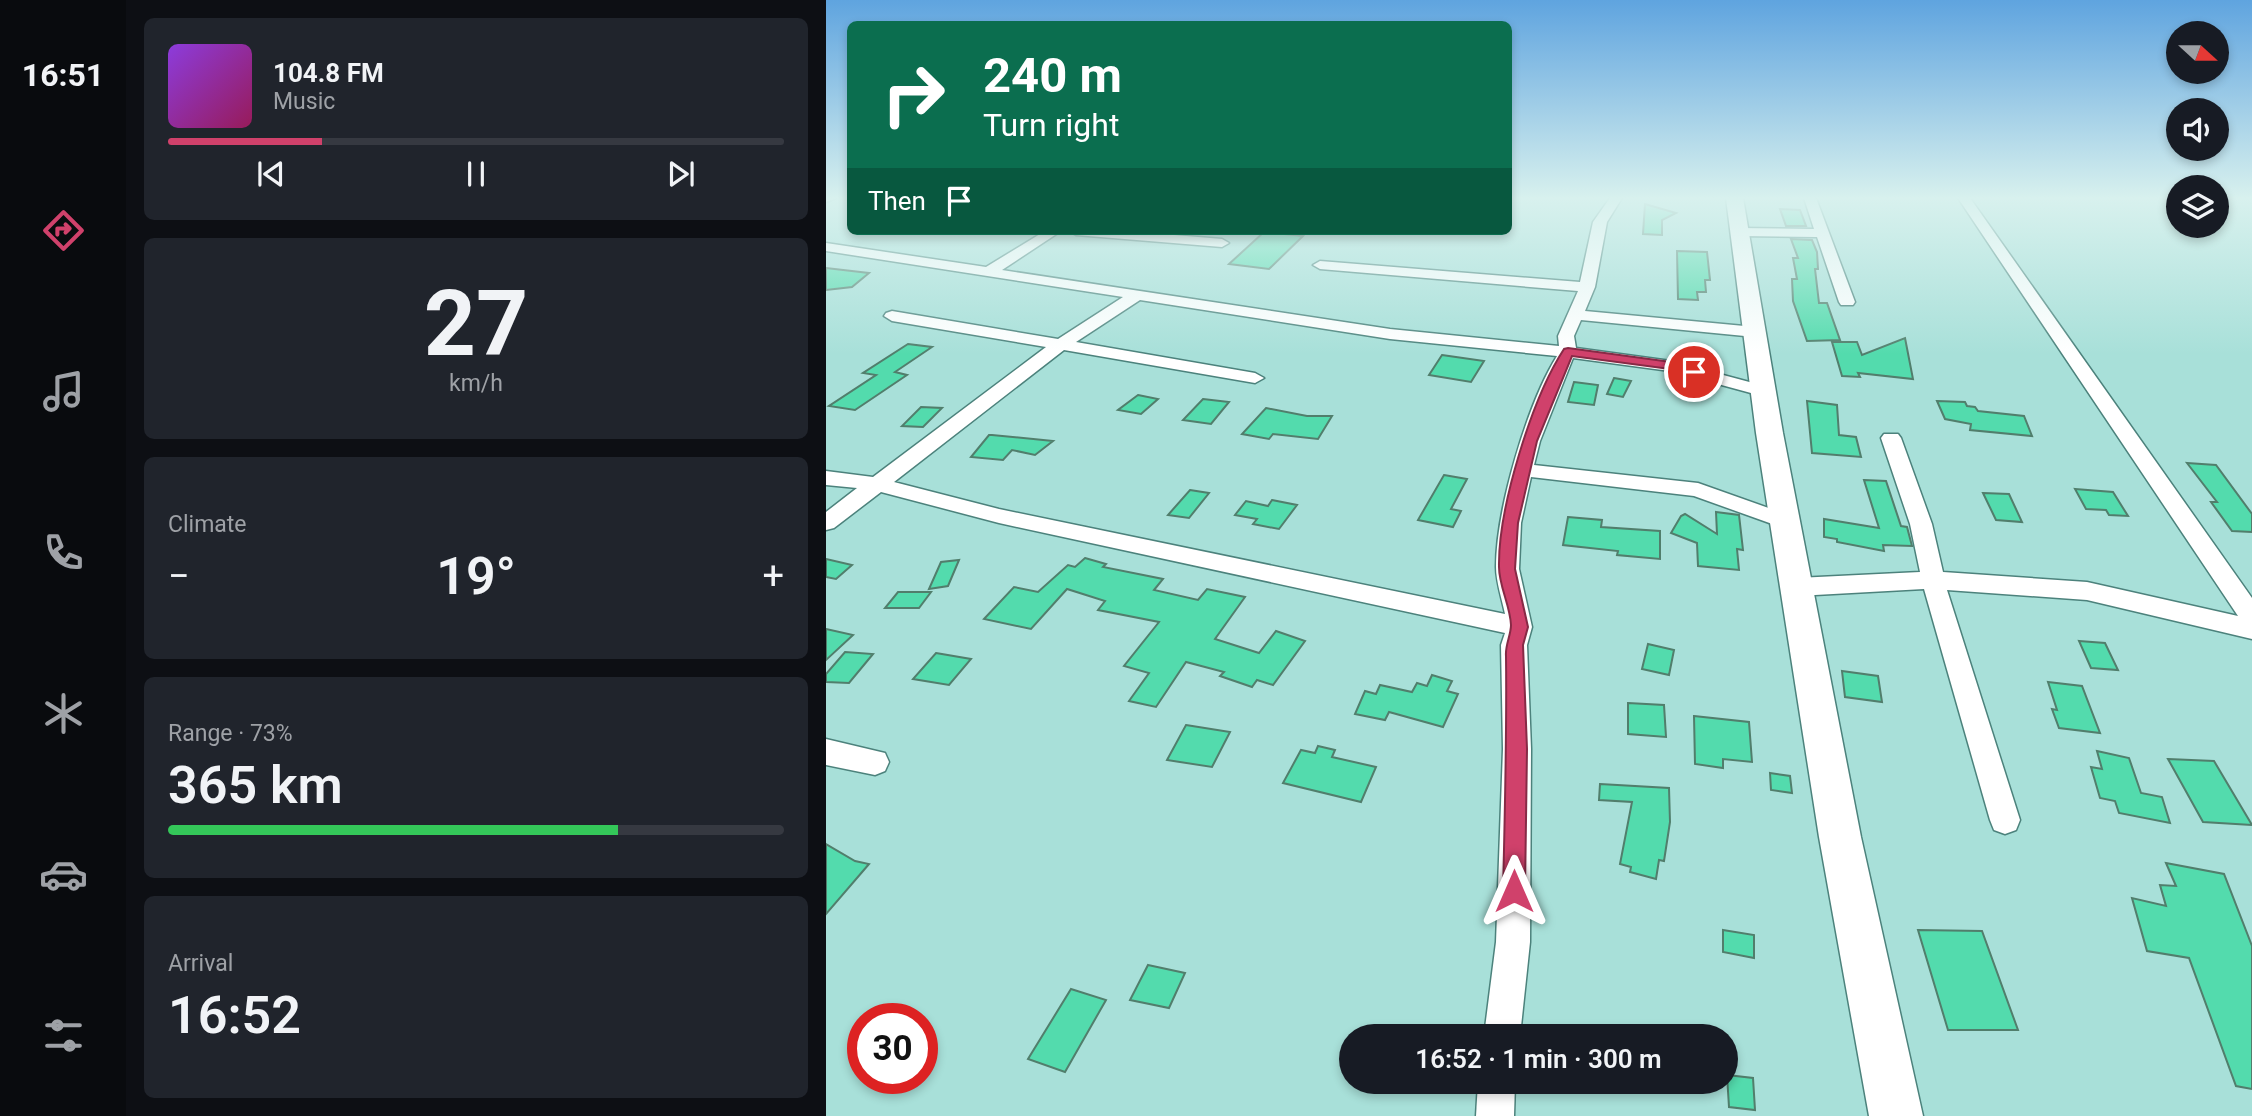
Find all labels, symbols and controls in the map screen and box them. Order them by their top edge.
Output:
north arrow [2166,21,2230,84]
map controls [2166,21,2229,238]
text: 240 m [983,47,1122,104]
icon: right [868,49,959,140]
text: 16:51 [22,56,104,94]
text: 104.8 FM [273,58,384,88]
text: Music [273,88,335,115]
button: sound [2166,98,2229,161]
text: Turn right [983,106,1119,144]
icon: previous [252,155,290,193]
icon: pause [457,155,495,193]
icon: next [662,155,700,193]
button: layers [2166,175,2229,238]
icon: arrive [940,182,978,220]
text: Then [868,186,926,216]
icon: directions [39,206,88,255]
text: 27 [424,271,528,377]
pin [1664,342,1724,402]
icon: arrive [1675,353,1713,391]
icon: music [39,367,88,416]
text: km/h [449,370,503,397]
text: Climate [168,511,247,538]
icon: phone [39,528,88,577]
text: 19° [436,546,516,607]
text: − [168,554,190,598]
text: + [762,554,784,598]
icon: climate [39,689,88,738]
text: Range · 73% [168,720,293,747]
text: 365 km [168,755,343,816]
icon: car [39,850,88,899]
position arrow [1477,854,1551,928]
text: Arrival [168,950,233,977]
text: 16:52 [168,985,301,1046]
speed limit sign: 30 [847,1003,938,1094]
icon: filters [39,1011,88,1060]
text: 16:52 · 1 min · 300 m [1415,1044,1662,1074]

